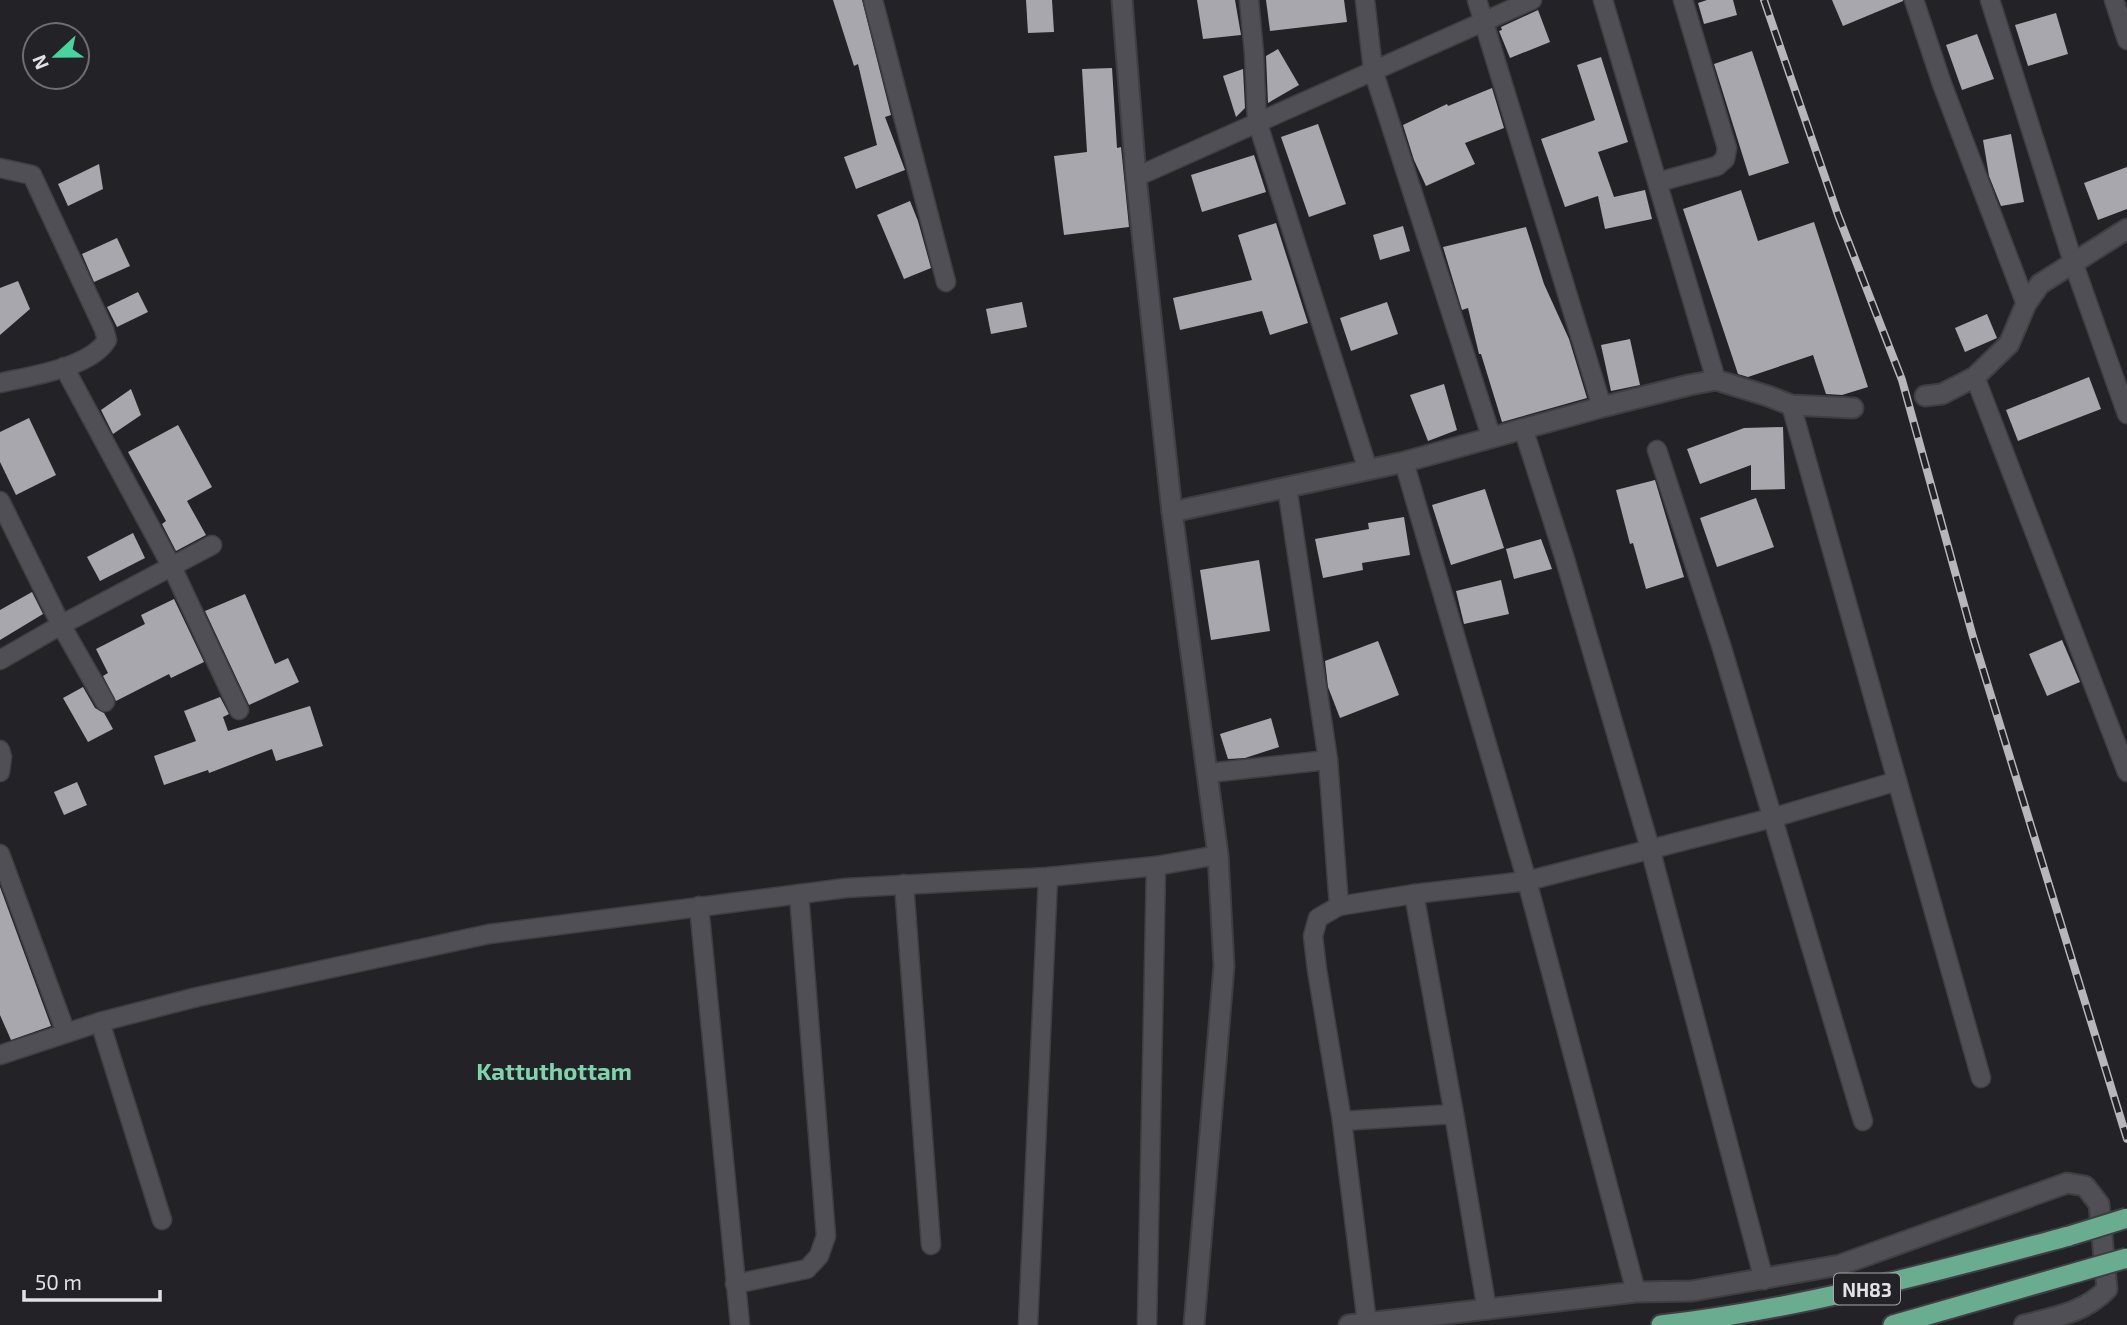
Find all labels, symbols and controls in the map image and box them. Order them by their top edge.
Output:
north arrow [21,21,91,91]
text: N [27,52,53,73]
district label: Kattuthottam [476,1056,632,1085]
scale bar [24,1258,161,1302]
text: 50 m [35,1269,82,1294]
road number: NH83 [1834,1274,1900,1304]

